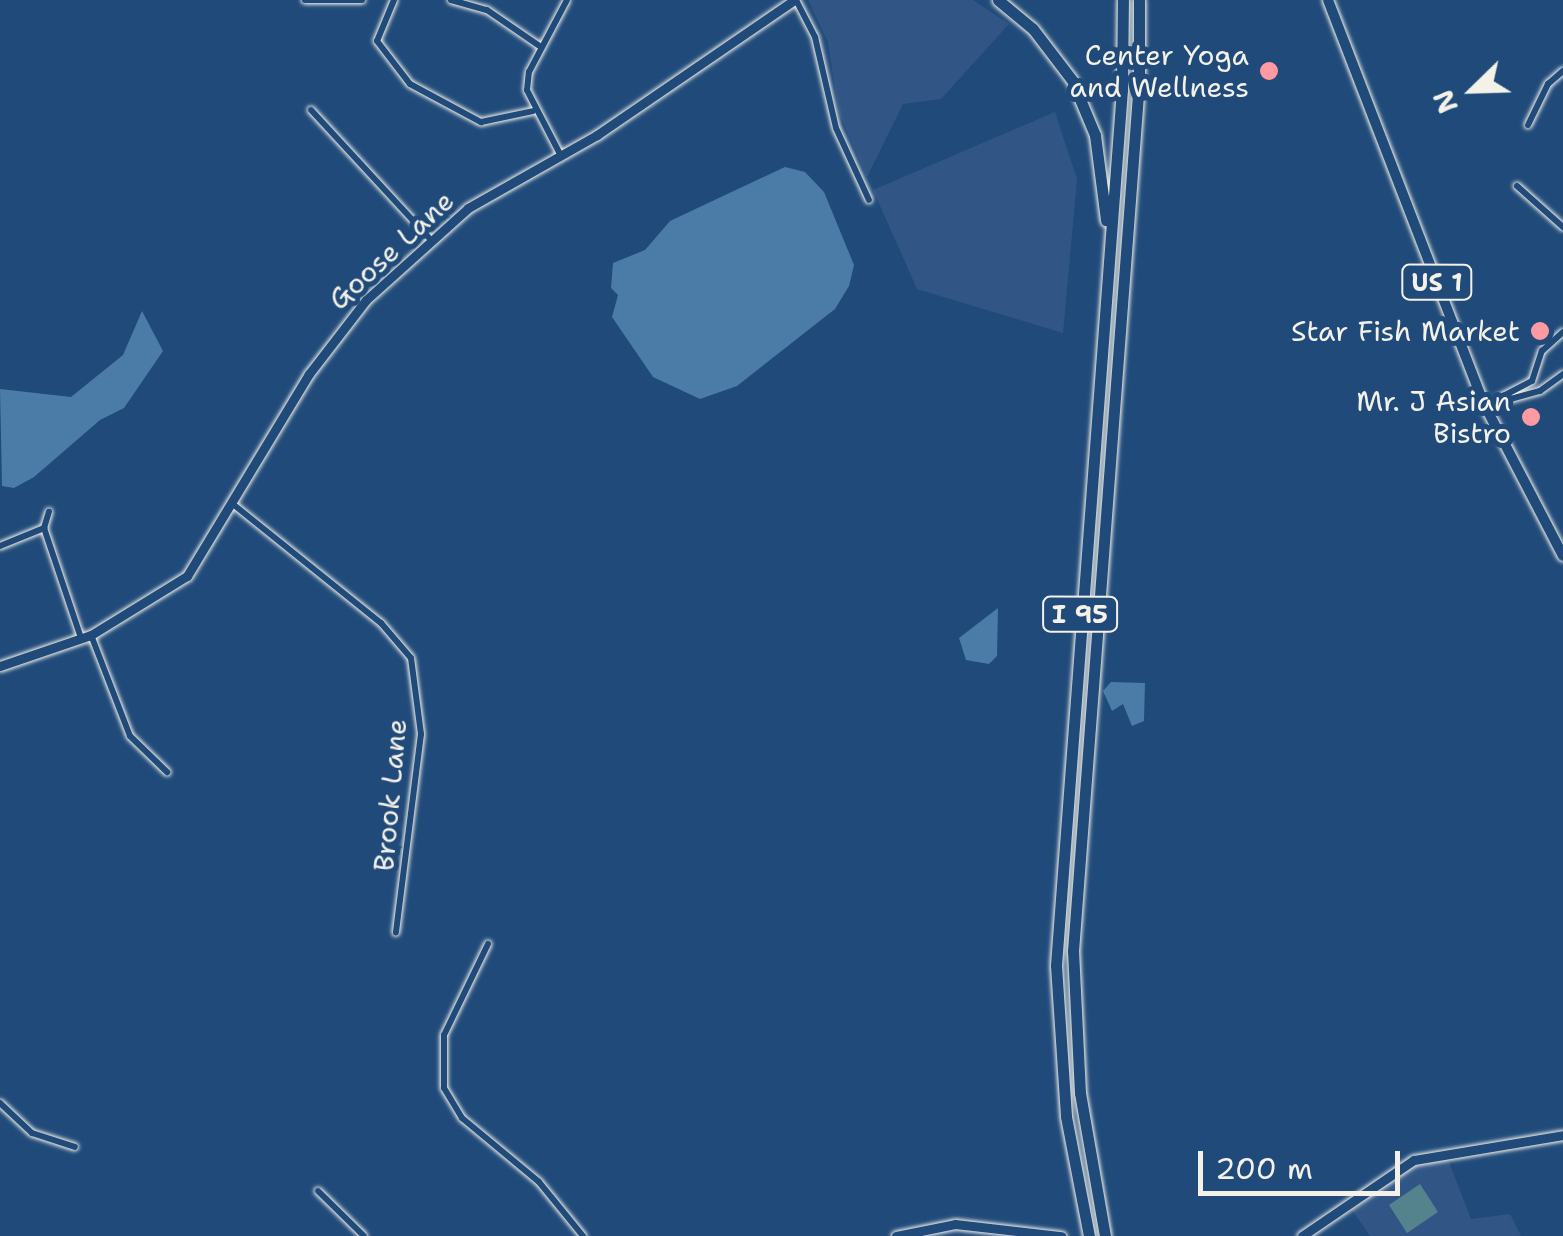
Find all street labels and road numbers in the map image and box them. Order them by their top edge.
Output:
street label: Goose Lane [321,184,461,316]
road number: US 1 [1400,262,1474,302]
road number: I 95 [1040,594,1120,634]
street label: Brook Lane [367,717,413,873]

